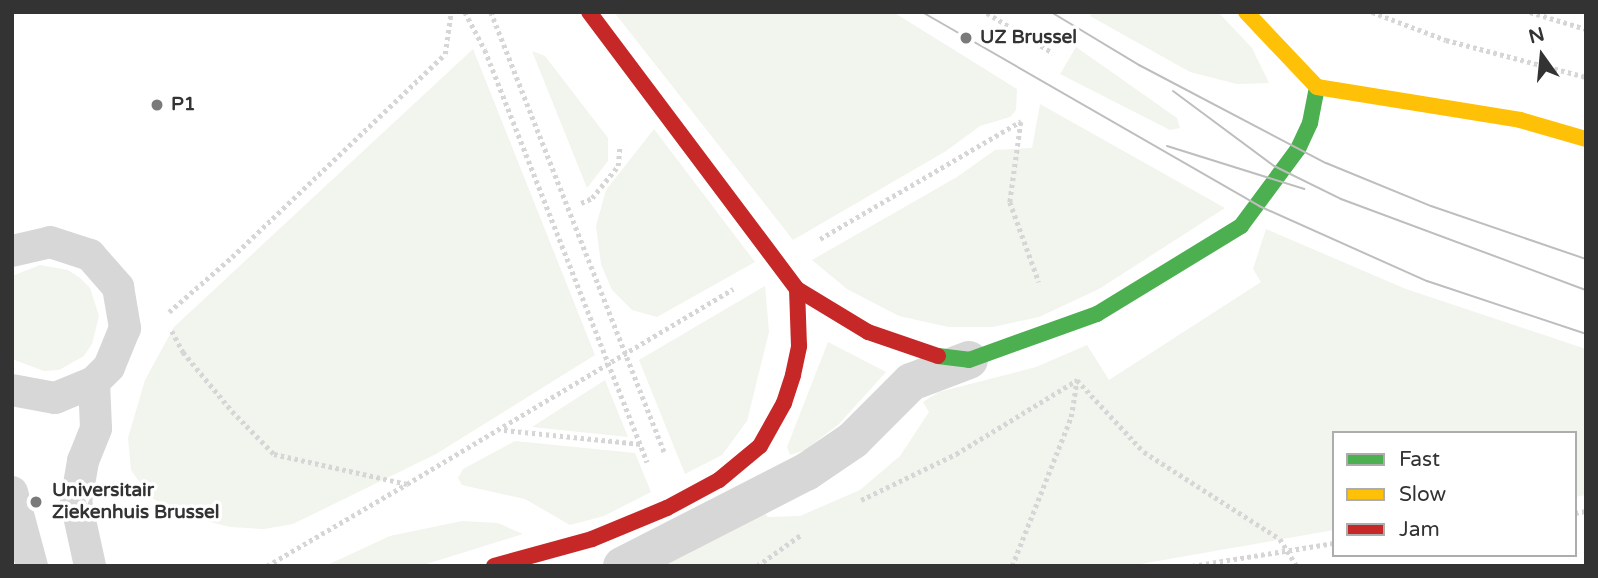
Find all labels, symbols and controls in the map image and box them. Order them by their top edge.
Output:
north arrow [1507,21,1577,91]
text: N [1526,23,1547,48]
place label: UZ Brussel [980,27,1077,49]
marker: UZ Brussel [958,30,974,46]
place label: P1 [171,94,196,116]
marker: P1 [149,97,165,113]
legend [1332,431,1577,557]
text: Fast [1399,447,1440,472]
place label: Universitair Ziekenhuis Brussel [52,480,220,524]
text: Slow [1399,482,1446,507]
marker: Universitair Ziekenhuis Brussel [26,492,46,512]
text: Jam [1399,517,1440,542]

